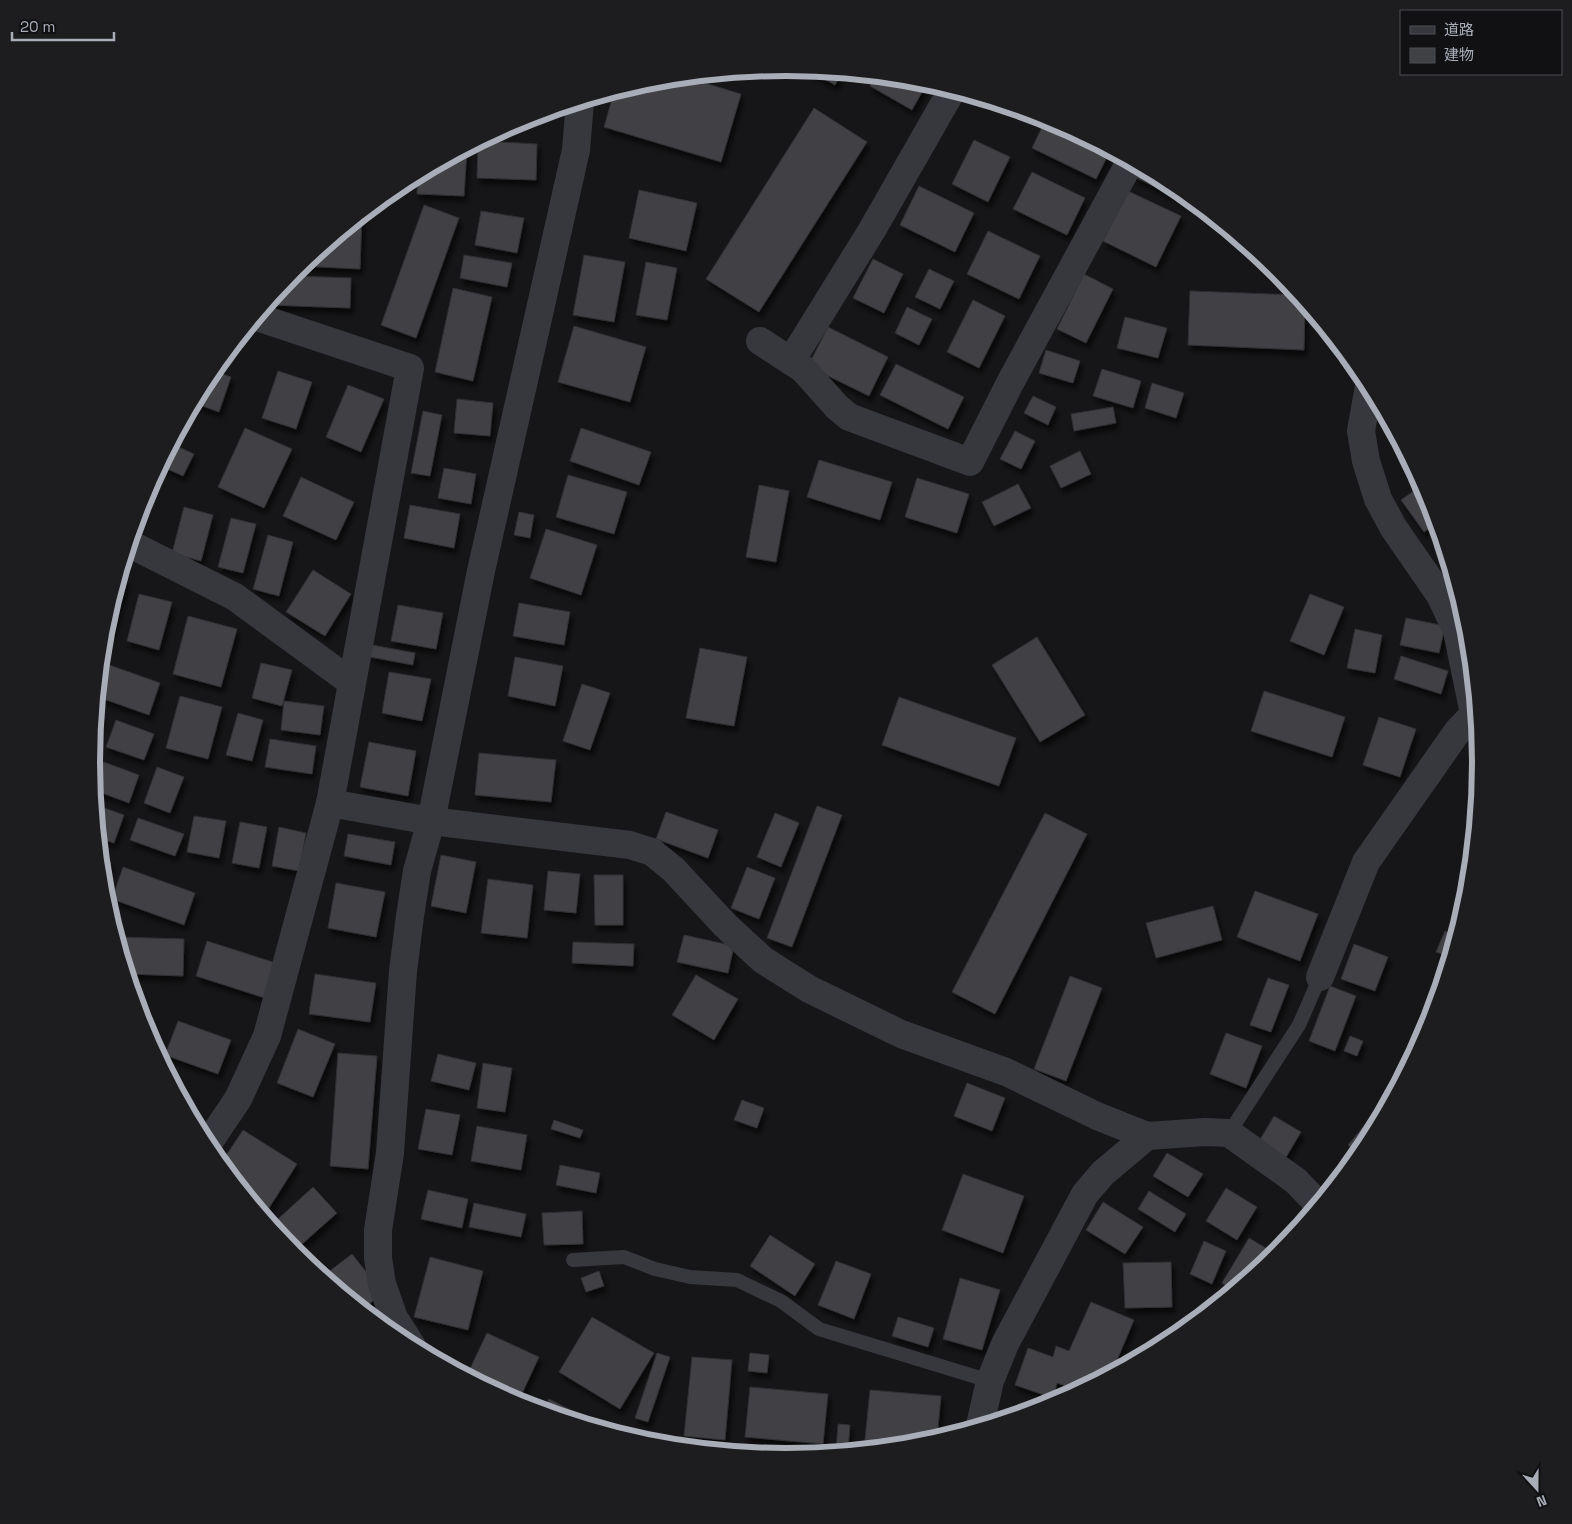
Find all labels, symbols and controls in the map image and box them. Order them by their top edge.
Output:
scale bar [12,10,115,42]
legend [1400,10,1562,75]
text: 20 m [20,17,55,36]
text: 道路 [1444,20,1474,39]
text: 建物 [1444,45,1474,64]
north arrow [1512,1464,1562,1514]
text: N [1534,1491,1549,1511]

